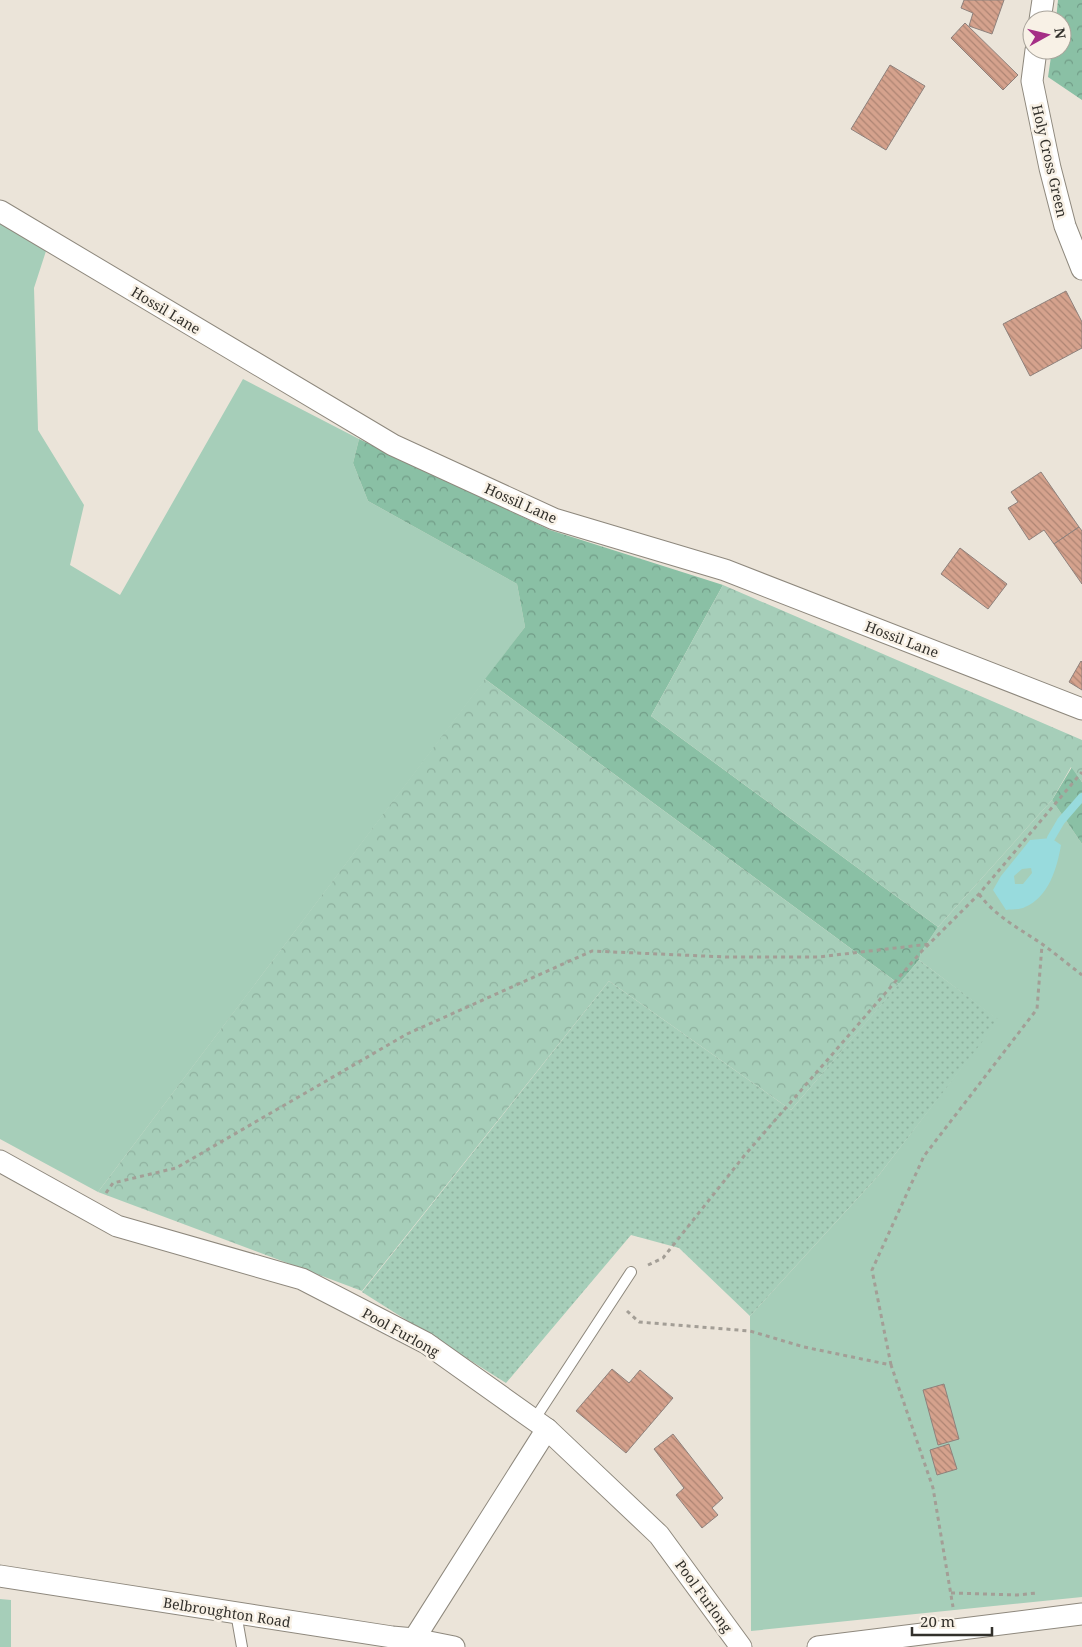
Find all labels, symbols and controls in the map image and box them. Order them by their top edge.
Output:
north arrow [1022,10,1072,60]
text: N [1050,26,1071,40]
street label: Holy Cross Green [1028,103,1072,219]
street label: Hossil Lane [128,282,204,338]
street label: Hossil Lane [482,479,560,527]
street label: Hossil Lane [862,616,942,662]
street label: Pool Furlong [359,1303,443,1361]
street label: Pool Furlong [671,1556,737,1636]
street label: Belbroughton Road [162,1593,293,1632]
scale bar [912,1604,992,1636]
text: 20 m [920,1611,955,1631]

